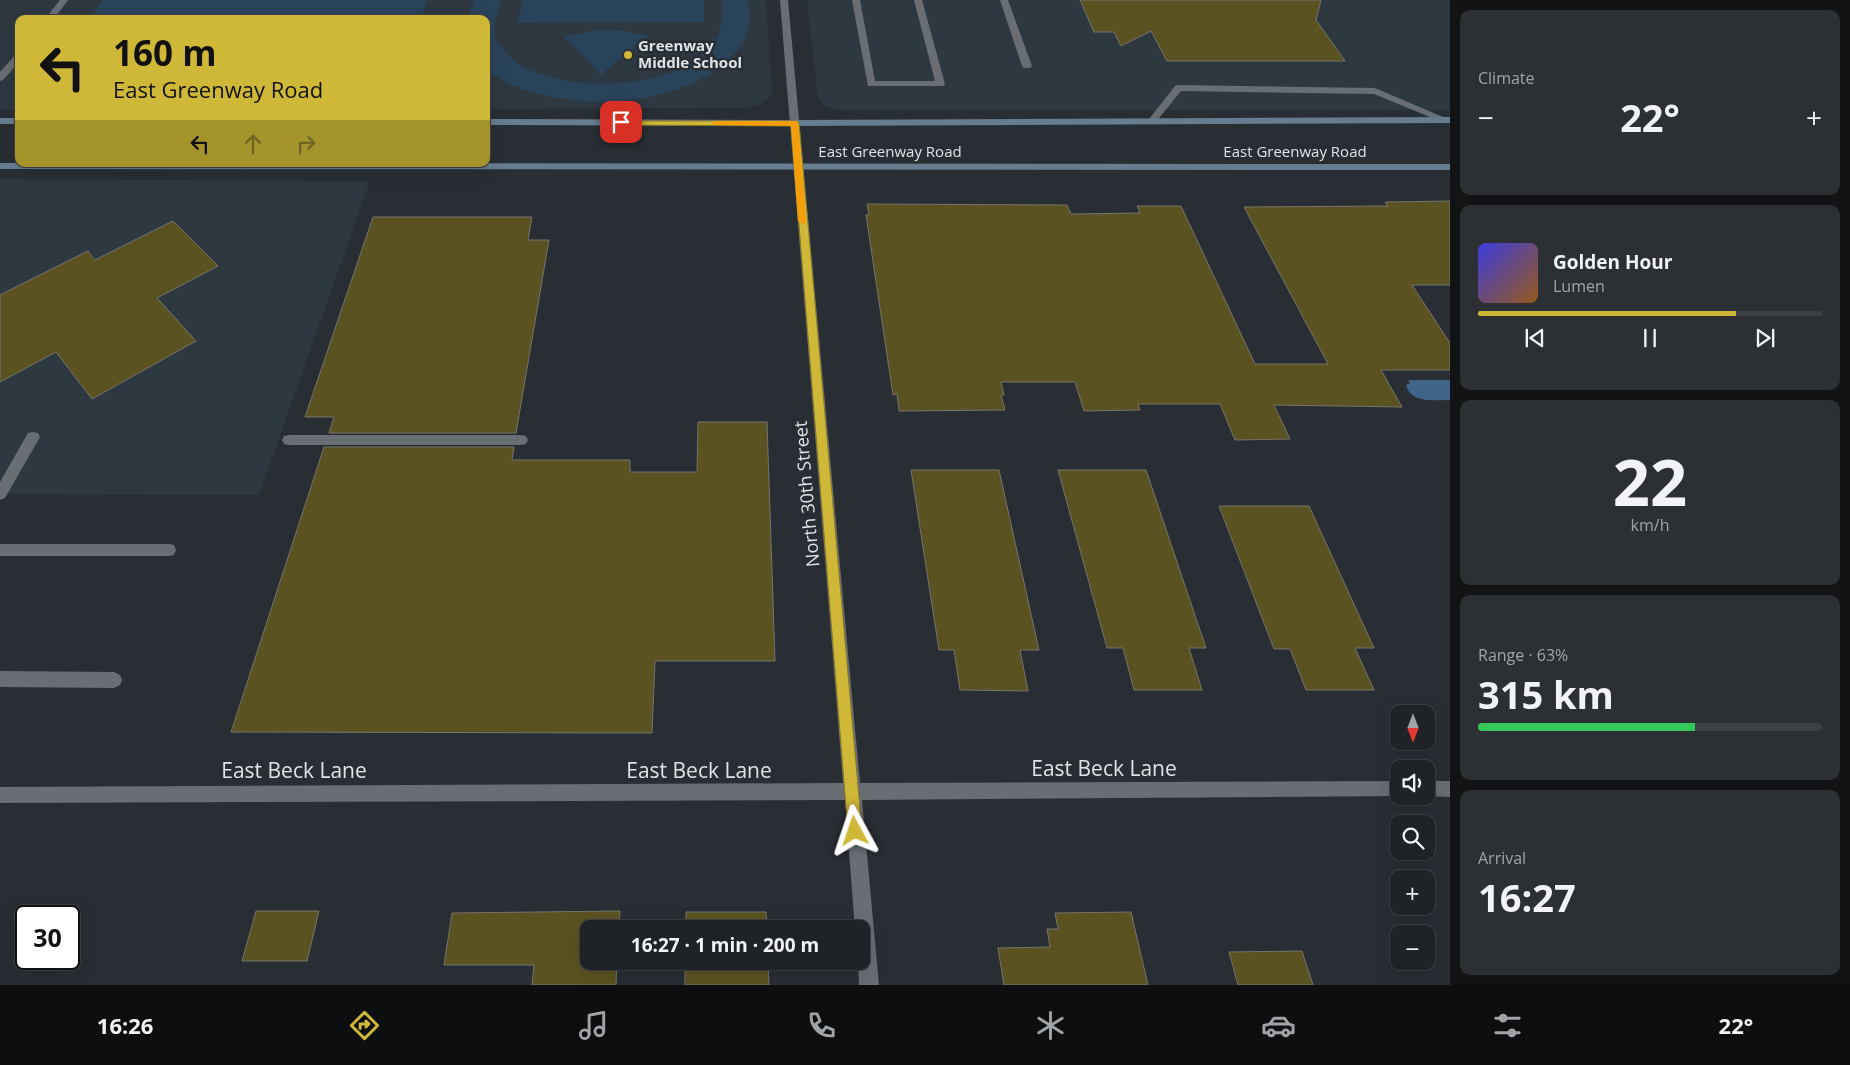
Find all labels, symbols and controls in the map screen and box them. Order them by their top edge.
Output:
text: 160 m [113,29,217,76]
icon: left [30,35,95,100]
place label: Greenway Middle School [638,35,742,72]
marker: Greenway Middle School [622,49,634,61]
text: Climate [1478,67,1535,89]
text: East Greenway Road [113,74,323,104]
text: 22° [1620,91,1680,143]
text: − [1478,98,1494,136]
text: + [1806,98,1822,136]
pin [600,101,642,143]
icon: arrive [607,108,635,136]
icon: left [186,130,214,158]
icon: ahead [239,130,267,158]
icon: right [292,130,320,158]
street label: East Greenway Road [818,141,962,161]
street label: East Greenway Road [1223,141,1367,161]
text: Golden Hour [1553,249,1672,275]
text: Lumen [1553,275,1605,297]
icon: previous [1521,324,1549,352]
icon: pause [1636,324,1664,352]
icon: next [1751,324,1779,352]
street label: North 30th Street [788,420,824,568]
text: 22 [1613,437,1687,525]
text: km/h [1631,514,1669,536]
text: Range · 63% [1478,644,1568,666]
text: 315 km [1478,668,1614,720]
north arrow [1390,705,1435,750]
map controls [1390,705,1435,970]
street label: East Beck Lane [1031,754,1177,782]
street label: East Beck Lane [221,756,367,784]
street label: East Beck Lane [626,756,772,784]
button: sound [1390,760,1435,805]
position arrow [828,804,880,856]
button: search [1390,815,1435,860]
text: Arrival [1478,847,1526,869]
button: + [1390,870,1435,915]
text: 16:27 [1478,871,1576,923]
speed limit sign: 30 [15,905,80,970]
button: − [1390,925,1435,970]
text: 16:27 · 1 min · 200 m [631,932,819,958]
icon: directions [347,1008,382,1043]
icon: music [576,1008,611,1043]
icon: phone [804,1008,839,1043]
icon: climate [1033,1008,1068,1043]
icon: car [1261,1008,1296,1043]
icon: filters [1490,1008,1525,1043]
text: 16:26 [97,1010,153,1040]
text: 22° [1719,1010,1753,1040]

